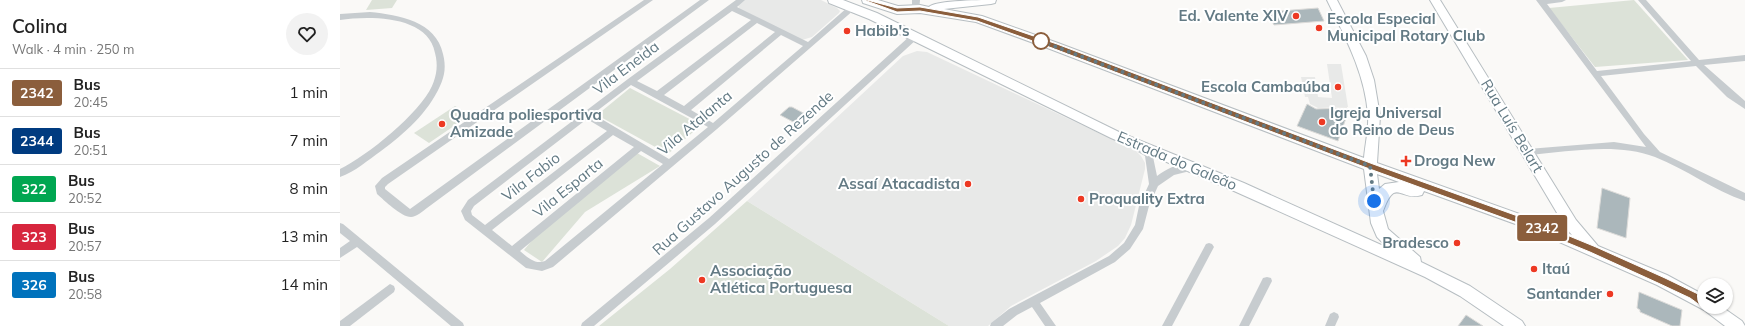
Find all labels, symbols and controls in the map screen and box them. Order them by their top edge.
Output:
place label: Ed. Valente XIV [1179,6,1288,25]
place label: Escola Especial Municipal Rotary Club [1327,9,1485,45]
marker: Ed. Valente XIV [1291,11,1301,21]
button: heart [286,13,328,55]
text: Colina [12,14,68,38]
place label: Habib's [855,21,910,40]
marker: Escola Especial Municipal Rotary Club [1314,23,1324,33]
marker: Habib's [842,26,852,36]
unlabelled marker [1032,32,1050,50]
street label: Vila Eneida [589,37,663,99]
text: Walk · 4 min · 250 m [12,41,134,57]
text: Bus [74,75,100,94]
street label: Rua Luís Belart [1477,76,1548,176]
place label: Escola Cambaúba [1201,77,1330,96]
marker: Escola Cambaúba [1333,82,1343,92]
text: 1 min [290,83,328,102]
text: 2342 [20,84,54,102]
street label: Rua Gustavo Augusto de Rezende [648,86,837,259]
street label: Vila Atalanta [654,86,736,159]
text: 20:45 [74,94,108,110]
place label: Igreja Universal do Reino de Deus [1330,103,1455,139]
place label: Quadra poliesportiva Amizade [450,105,602,141]
marker: Igreja Universal do Reino de Deus [1317,117,1327,127]
marker: Quadra poliesportiva Amizade [437,119,447,129]
text: Bus [74,123,100,142]
street label: Estrada do Galeão [1114,127,1240,194]
text: 7 min [290,131,328,150]
text: 2344 [20,132,54,150]
text: 20:51 [74,142,108,158]
street label: Vila Fabio [498,148,564,205]
place label: Droga New [1414,151,1496,170]
street label: Vila Esparta [529,154,607,222]
marker: Droga New [1401,156,1411,166]
text: Bus [68,171,95,190]
place label: Assaí Atacadista [838,174,960,193]
text: 8 min [290,179,328,198]
marker: Assaí Atacadista [963,179,973,189]
text: 322 [21,180,47,198]
place label: Proquality Extra [1089,189,1205,208]
text: 20:52 [68,190,102,206]
your location [1364,191,1384,211]
marker: Proquality Extra [1076,194,1086,204]
line badge: 2342 [1514,215,1570,241]
text: Bus [68,219,95,238]
text: 2342 [1525,219,1559,237]
text: 13 min [281,227,328,246]
text: 323 [21,228,47,246]
place label: Bradesco [1382,233,1449,252]
text: 20:57 [68,238,102,254]
marker: Bradesco [1452,238,1462,248]
place label: Itaú [1542,259,1570,278]
place label: Associação Atlética Portuguesa [710,261,852,297]
marker: Itaú [1529,264,1539,274]
text: Bus [68,267,95,286]
text: 14 min [281,275,328,294]
marker: Associação Atlética Portuguesa [697,275,707,285]
text: 326 [21,276,47,294]
map controls [1697,278,1733,314]
button: layers [1697,278,1733,314]
place label: Santander [1527,284,1602,303]
text: 20:58 [68,286,102,302]
marker: Santander [1605,289,1615,299]

